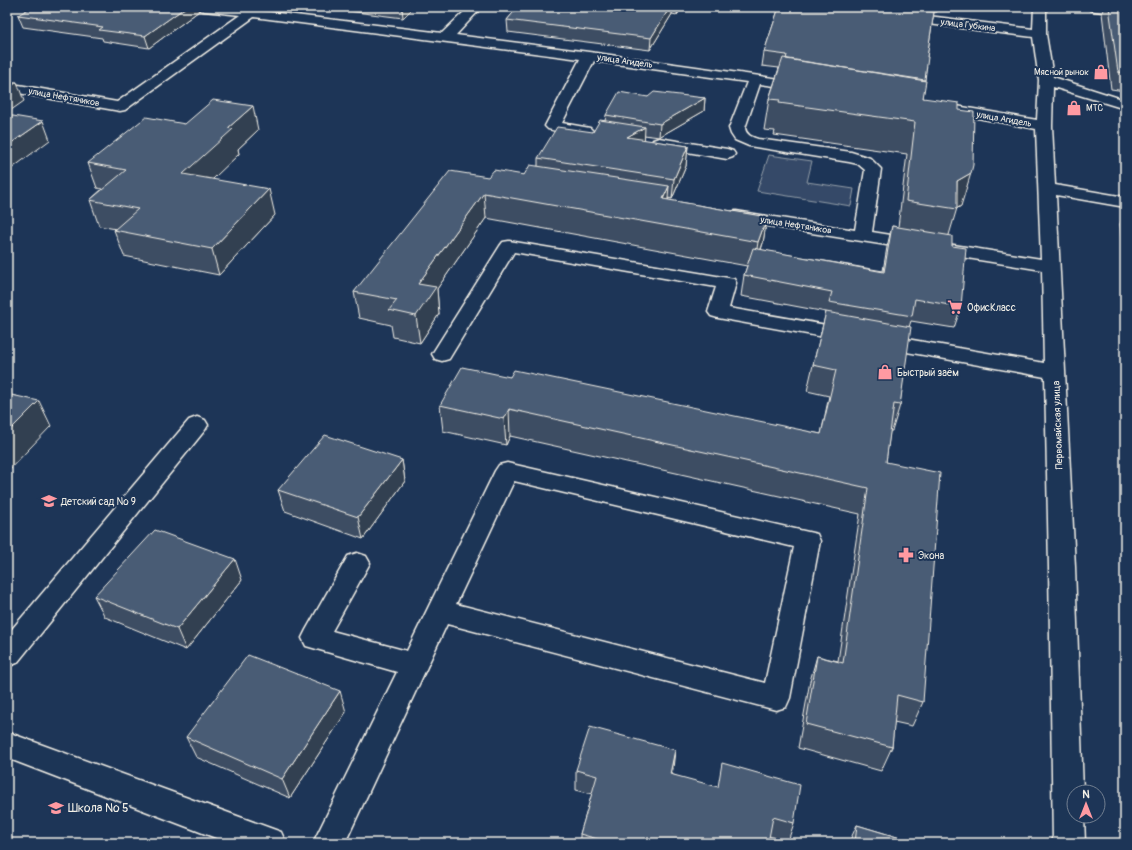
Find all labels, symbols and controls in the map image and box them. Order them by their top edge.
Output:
street label: улица Губкина [939,17,996,34]
street label: улица Агидель [595,52,653,71]
shop icon: Мясной рынок [1092,63,1110,81]
place label: Мясной рынок [1034,67,1089,78]
street label: улица Нефтяников [27,86,100,109]
shop icon: МТС [1065,99,1083,117]
place label: МТС [1086,103,1103,114]
street label: улица Агидель [974,109,1032,130]
street label: улица Нефтяников [759,214,832,237]
supermarket icon: ОфисКласс [946,298,964,316]
place label: ОфисКласс [967,302,1016,314]
shop icon: Быстрый заём [876,363,894,381]
place label: Быстрый заём [897,367,959,379]
street label: Первомайская улица [1050,380,1066,469]
school or university icon: Детский сад № 9 [40,492,58,510]
place label: Детский сад № 9 [60,496,136,508]
pharmacy icon: Экона [897,546,915,564]
place label: Экона [918,550,945,562]
north arrow [1066,784,1106,824]
text: N [1082,788,1090,801]
school or university icon: Школа № 5 [47,799,65,817]
place label: Школа № 5 [68,801,129,816]

